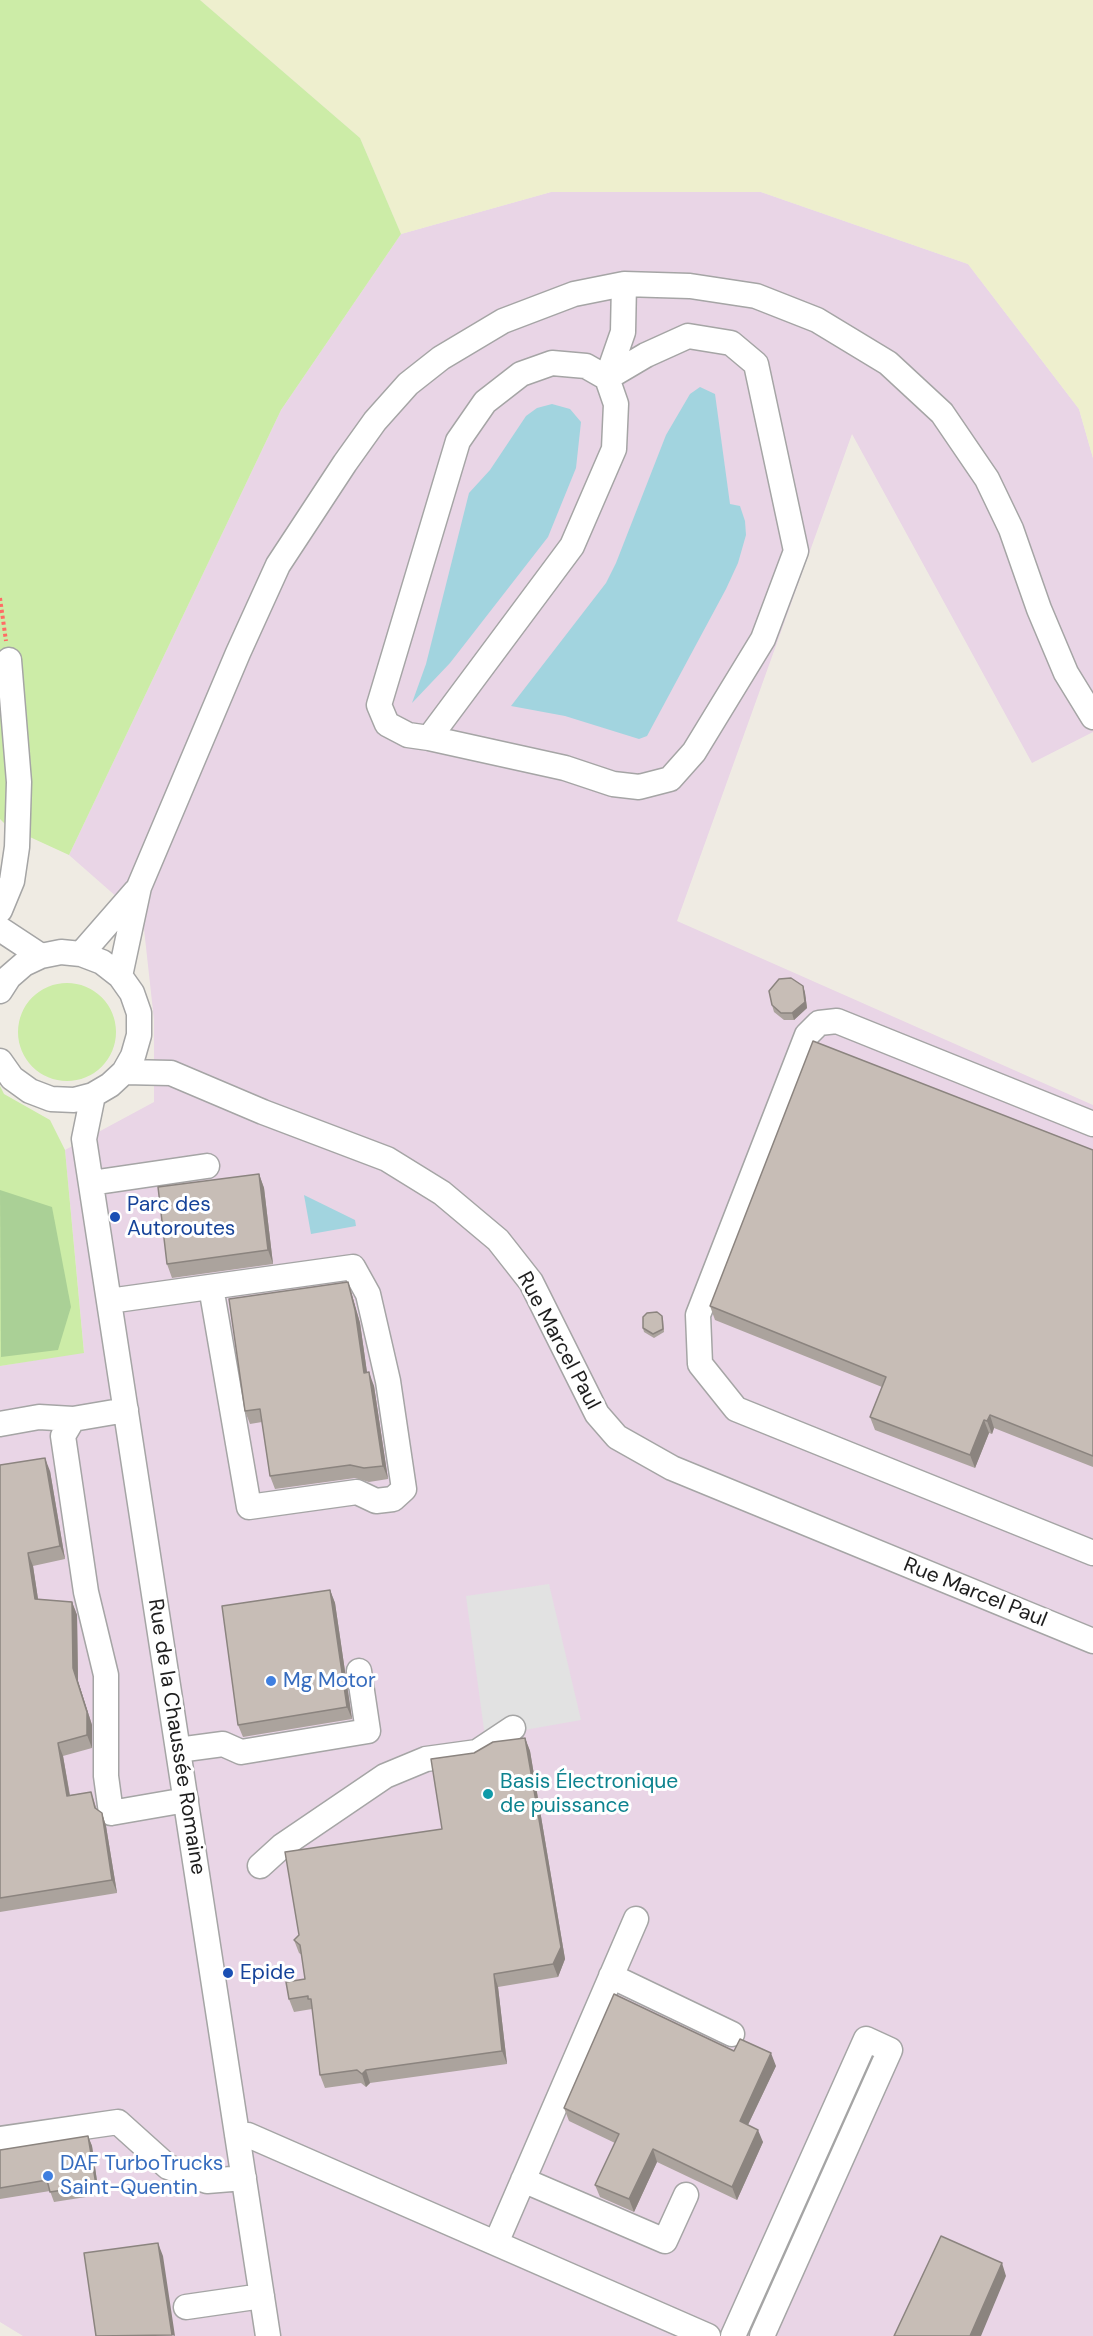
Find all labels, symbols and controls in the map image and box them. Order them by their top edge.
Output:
place label: Parc des Autoroutes [127,1192,235,1242]
marker: Parc des Autoroutes [108,1210,122,1224]
street label: Rue Marcel Paul [511,1268,605,1414]
street label: Rue Marcel Paul [900,1553,1050,1633]
street label: Rue de la Chaussée Romaine [142,1597,210,1877]
place label: Mg Motor [283,1668,376,1694]
marker: Mg Motor [264,1674,278,1688]
place label: Basis Électronique de puissance [500,1769,678,1819]
marker: Basis Électronique de puissance [481,1787,495,1801]
place label: Epide [240,1960,295,1986]
marker: Epide [221,1966,235,1980]
place label: DAF TurboTrucks Saint-Quentin [60,2151,223,2201]
marker: DAF TurboTrucks Saint-Quentin [41,2169,55,2183]

